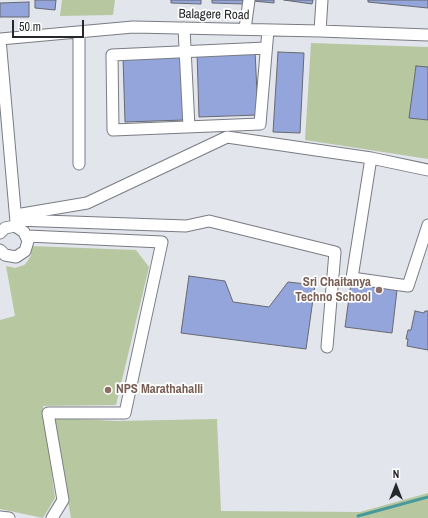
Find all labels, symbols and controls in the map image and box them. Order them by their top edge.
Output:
street label: Balagere Road [178,7,250,23]
scale bar [14,12,86,38]
text: 50 m [19,19,41,35]
place label: Sri Chaitanya Techno School [295,275,371,306]
marker: Sri Chaitanya Techno School [374,285,384,295]
place label: NPS Marathahalli [116,382,203,398]
marker: NPS Marathahalli [103,385,113,395]
north arrow [376,466,416,506]
text: N [393,467,399,481]

